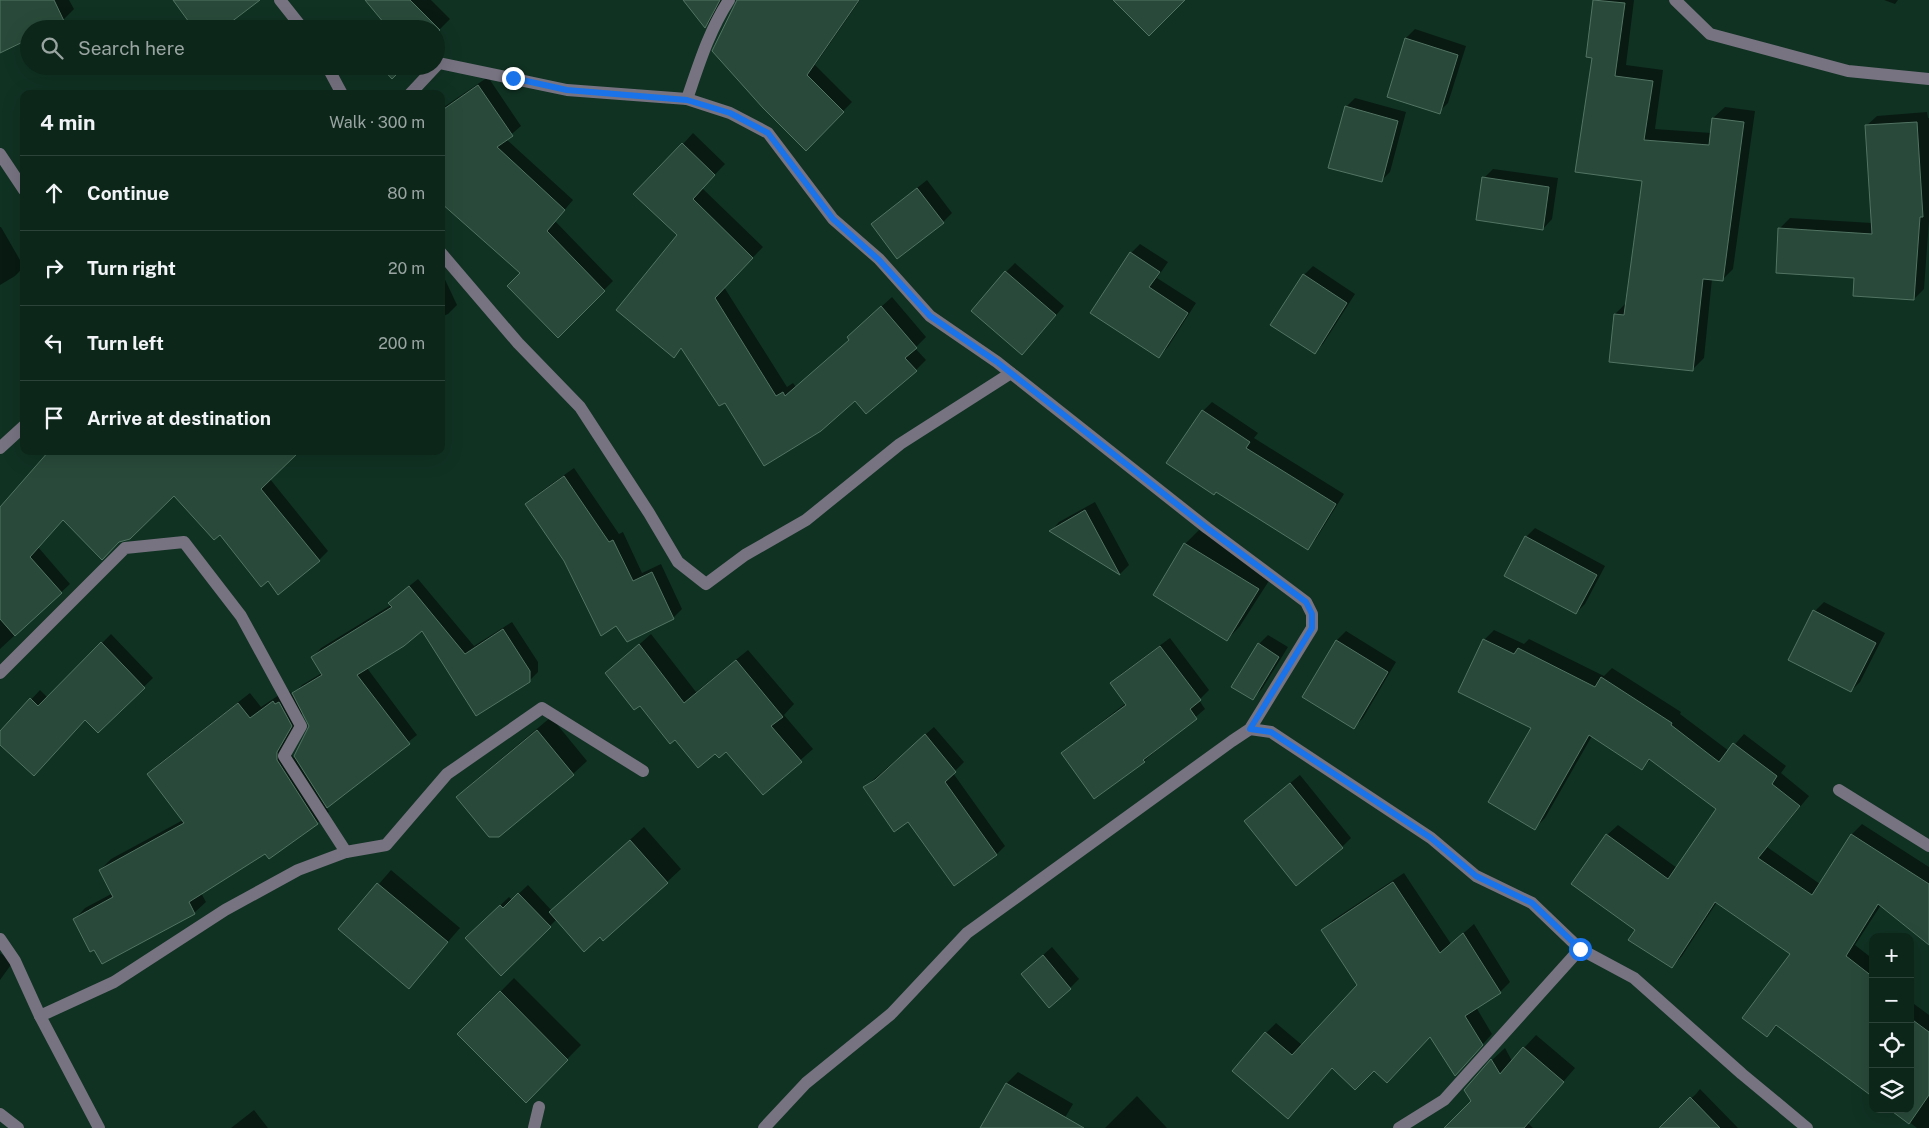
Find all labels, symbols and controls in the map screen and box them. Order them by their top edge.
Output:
search box [20,20,445,75]
icon: search [38,34,66,62]
text: Search here [78,37,185,59]
route end [502,67,525,90]
text: 4 min [40,110,95,135]
text: Walk · 300 m [329,113,425,132]
icon: ahead [40,179,68,207]
text: Continue [87,182,169,204]
text: 80 m [387,184,425,203]
icon: right [40,254,68,282]
text: Turn right [87,257,176,279]
text: 20 m [388,259,425,278]
icon: left [40,329,68,357]
text: Turn left [87,332,164,354]
text: 200 m [378,334,425,353]
icon: arrive [40,404,68,432]
text: Arrive at destination [87,407,271,429]
map controls [1869,933,1914,1113]
button: + [1869,933,1914,978]
route start [1569,938,1592,961]
button: − [1869,978,1914,1023]
button: locate [1869,1023,1914,1068]
button: layers [1869,1068,1914,1113]

